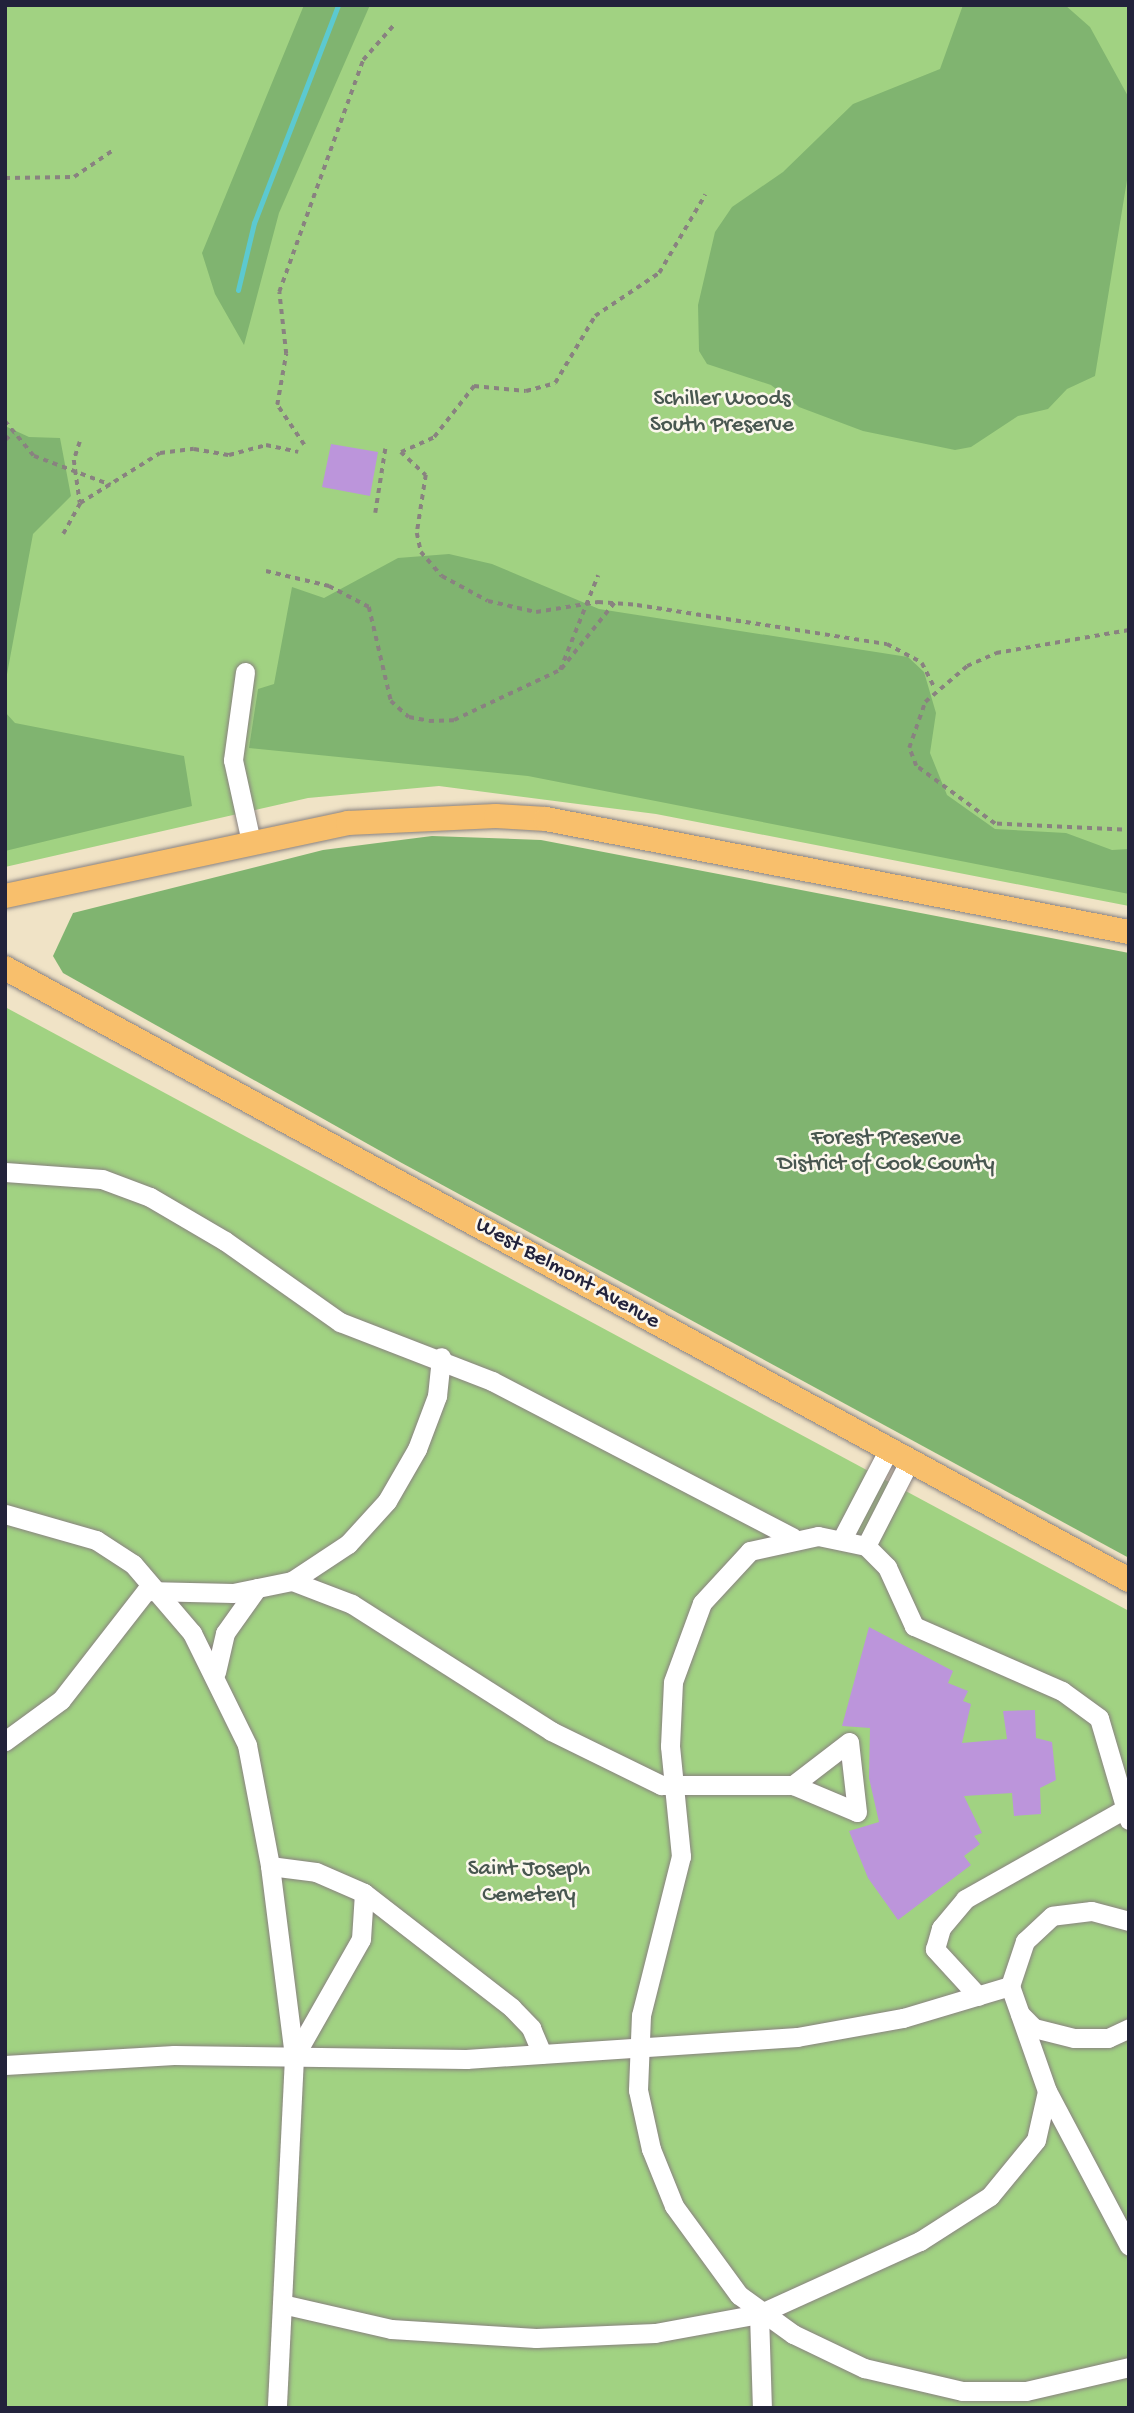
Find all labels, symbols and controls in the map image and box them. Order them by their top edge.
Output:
park label: Schiller Woods South Preserve [650,386,794,440]
park label: Forest Preserve District of Cook County [778,1125,994,1179]
street label: West Belmont Avenue [470,1212,664,1336]
park label: Saint Joseph Cemetery [468,1856,590,1910]

